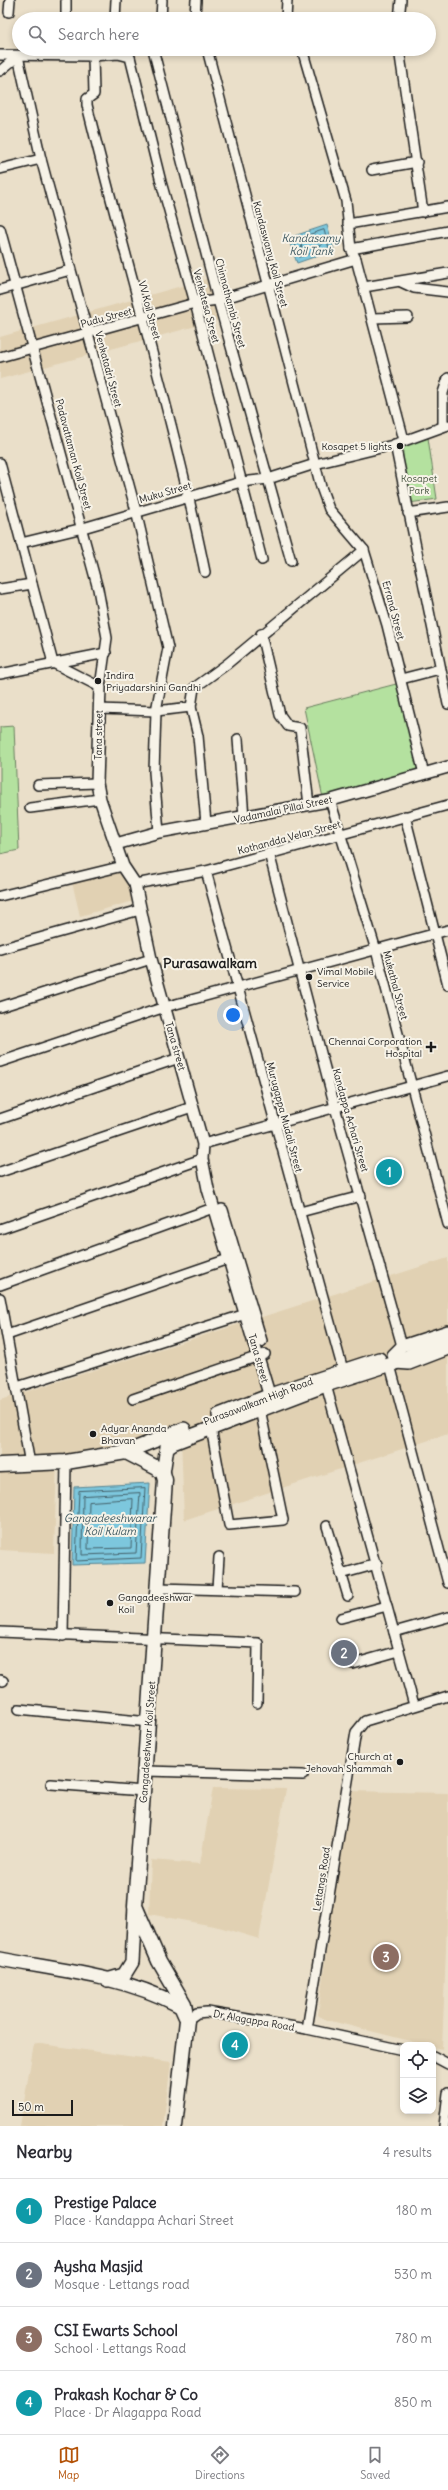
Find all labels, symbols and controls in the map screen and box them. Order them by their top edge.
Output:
search box [12,12,436,56]
icon: search [26,23,48,45]
text: Search here [58,25,139,44]
street label: Kandaswamy Koil Street [250,200,291,309]
water label: Kandasamy Koil Tank [281,231,341,258]
street label: Chinnathambi Street [212,257,249,350]
street label: Venkatesa Street [190,268,223,345]
street label: VV Koil Street [135,279,164,341]
street label: Pudu Street [79,304,134,331]
street label: Venkatadri Street [92,330,125,409]
street label: Padavattaman Koil Street [52,397,95,511]
place label: Kosapet 5 lights [321,440,392,453]
marker: Kosapet 5 lights [395,441,405,451]
park label: Kosapet Park [401,472,438,497]
street label: Muku Street [137,479,193,506]
street label: Errand Street [379,579,408,642]
place label: Indira Priyadarshini Gandhi [106,669,201,694]
marker: Indira Priyadarshini Gandhi [93,676,103,686]
street label: Tana street [92,709,105,760]
street label: Vadamalai Pillai Street [233,793,334,826]
street label: Kothandda Velan Street [236,817,343,858]
street label: Mukathal Street [380,949,411,1022]
district label: Purasawalkam [163,954,258,972]
place label: Vimal Mobile Service [317,965,374,990]
marker: Vimal Mobile Service [304,972,314,982]
your location [223,1005,243,1025]
street label: Tana street [162,1020,189,1073]
place label: Chennai Corporation Hospital [328,1035,422,1060]
marker: Chennai Corporation Hospital [425,1041,437,1053]
street label: Murugappa Mudali Street [264,1061,306,1174]
street label: Kandappa Achari Street [330,1067,372,1174]
pin: 1 [376,1157,402,1187]
street label: Tana street [245,1332,272,1385]
street label: Purasawalkam High Road [202,1375,315,1428]
place label: Adyar Ananda Bhavan [101,1422,167,1447]
marker: Adyar Ananda Bhavan [88,1429,98,1439]
water label: Gangadeeshwarar Koil Kulam [64,1511,158,1538]
place label: Gangadeeshwar Koil [118,1591,192,1616]
marker: Gangadeeshwar Koil [105,1598,115,1608]
pin: 2 [331,1638,357,1668]
street label: Gangadeeshwar Koil Street [137,1680,158,1803]
place label: Church at Jehovah Shammah [305,1750,393,1775]
marker: Church at Jehovah Shammah [395,1757,405,1767]
street label: Lettangs Road [310,1846,333,1912]
pin: 3 [373,1942,399,1972]
street label: Dr Alagappa Road [212,2007,296,2034]
pin: 4 [222,2030,248,2060]
map controls [400,2042,436,2114]
button: locate [400,2042,436,2078]
button: layers [400,2078,436,2114]
scale bar [12,2098,73,2117]
text: 50 m [18,2100,44,2114]
text: Nearby [16,2141,72,2163]
text: 4 results [383,2144,432,2161]
text: Prestige Palace [54,2193,157,2212]
text: 1 [26,2202,32,2219]
text: 180 m [396,2202,432,2219]
text: Place · Kandappa Achari Street [54,2212,234,2229]
text: Aysha Masjid [54,2257,143,2276]
text: 2 [25,2266,33,2283]
text: 530 m [394,2266,432,2283]
text: Mosque · Lettangs road [54,2276,190,2293]
text: CSI Ewarts School [54,2321,178,2340]
text: 3 [25,2330,33,2347]
text: 780 m [395,2330,432,2347]
text: School · Lettangs Road [54,2340,186,2357]
text: Prakash Kochar & Co [54,2385,198,2404]
text: 4 [25,2394,33,2411]
text: 850 m [394,2394,432,2411]
text: Place · Dr Alagappa Road [54,2404,201,2421]
tab: Map [58,2444,80,2482]
tab: Directions [195,2444,245,2482]
tab: Saved [360,2444,390,2482]

